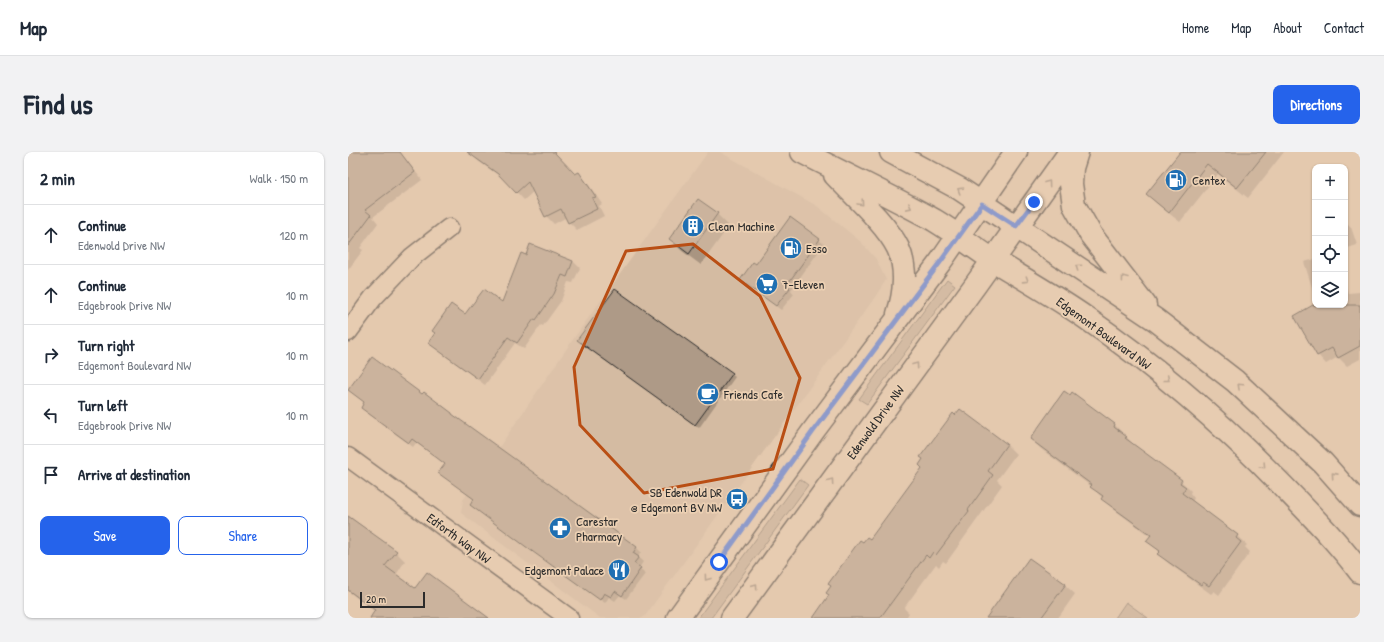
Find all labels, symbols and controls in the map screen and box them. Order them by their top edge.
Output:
text: Map [20,15,47,41]
text: Home [1182,18,1209,37]
text: Map [1231,18,1251,37]
text: About [1273,18,1302,37]
text: Contact [1324,18,1364,37]
text: Find us [24,85,93,123]
button: Directions [1273,85,1360,124]
map controls [1312,164,1348,308]
button: + [1312,164,1348,200]
text: 2 min [40,167,75,190]
fuel station icon: Centex [1163,167,1189,193]
text: Walk · 150 m [250,169,308,187]
place label: Centex [1192,171,1226,189]
one-way arrow [1043,180,1051,187]
one-way arrow [957,187,964,194]
route end [1025,193,1043,211]
one-way arrow [856,198,863,205]
button: − [1312,200,1348,236]
one-way arrow [905,202,913,210]
building icon: Clean Machine [680,213,706,239]
text: Continue [78,215,126,236]
place label: Clean Machine [708,217,775,235]
icon: ahead [40,224,62,246]
text: 120 m [280,226,308,244]
fuel station icon: Esso [778,235,804,261]
text: Edenwold Drive NW [78,236,165,254]
button: locate [1312,236,1348,272]
place label: Esso [806,239,827,257]
one-way arrow [1075,264,1082,272]
supermarket icon: 7-Eleven [754,271,780,297]
button: layers [1312,272,1348,308]
text: Continue [78,275,126,296]
place label: 7-Eleven [782,275,824,293]
one-way arrow [1022,275,1029,282]
one-way arrow [1122,276,1129,283]
icon: ahead [40,284,62,306]
text: 10 m [286,286,308,304]
street label: Edgemont Boulevard NW [1053,292,1155,374]
text: Edgebrook Drive NW [78,296,171,314]
text: Turn right [78,335,134,356]
icon: right [40,344,62,366]
text: 10 m [286,346,308,364]
text: Edgemont Boulevard NW [78,356,191,374]
one-way arrow [912,362,919,369]
one-way arrow [1162,374,1169,381]
cafe icon: Friends Cafe [695,381,721,407]
street label: Edenwold Drive NW [842,382,908,462]
one-way arrow [1237,383,1245,391]
place label: Friends Cafe [723,385,783,403]
text: Turn left [78,395,128,416]
icon: left [40,404,62,426]
text: 10 m [286,406,308,424]
text: Edgebrook Drive NW [78,416,171,434]
one-way arrow [1258,461,1266,469]
icon: arrive [40,464,62,486]
text: Arrive at destination [78,464,190,485]
one-way arrow [1332,473,1339,480]
one-way arrow [827,479,834,486]
place label: SB Edenwold DR @ Edgemont BV NW [631,483,722,516]
bus stop icon: SB Edenwold DR @ Edgemont BV NW [724,486,750,512]
street label: Edforth Way NW [423,509,495,567]
place label: Carestar Pharmacy [576,512,623,545]
pharmacy icon: Carestar Pharmacy [547,515,573,541]
button: Save [40,516,170,555]
button: Share [178,516,308,555]
route start [710,553,728,571]
restaurant icon: Edgemont Palace [606,557,632,583]
place label: Edgemont Palace [525,561,604,579]
one-way arrow [705,574,712,581]
one-way arrow [750,584,757,591]
scale bar [360,590,425,609]
text: 20 m [366,592,386,606]

